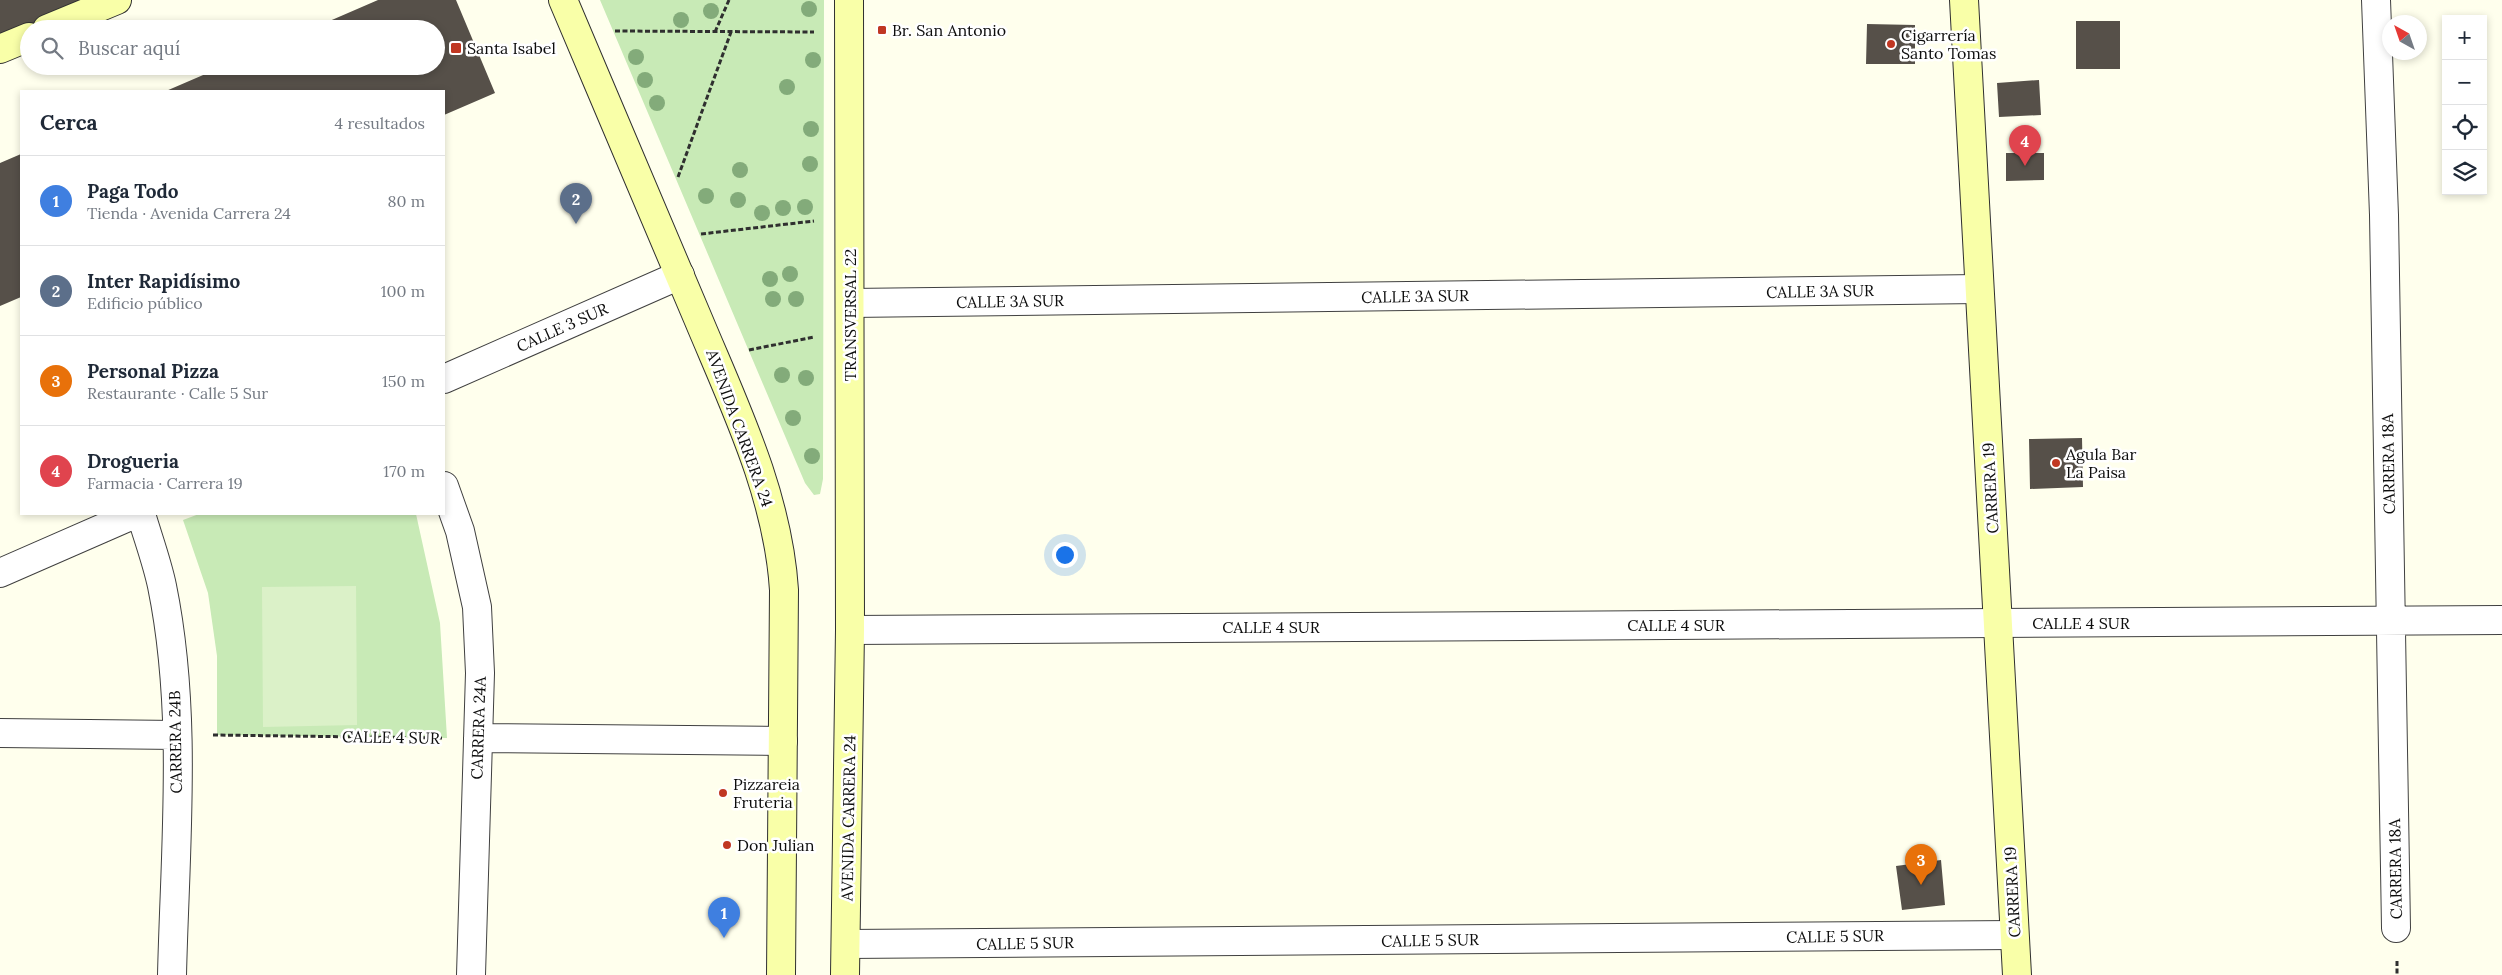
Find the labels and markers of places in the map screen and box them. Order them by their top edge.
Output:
place label: Br. San Antonio [892,20,1006,40]
marker: Br. San Antonio [876,24,888,36]
place label: Cigarrería Santo Tomas [1901,25,1996,63]
place label: Santa Isabel [467,38,556,58]
marker: Cigarrería Santo Tomas [1885,38,1897,50]
marker: Santa Isabel [449,41,463,55]
pin: 4 [2009,125,2041,166]
pin: 2 [560,183,592,224]
place label: Agula Bar La Paisa [2065,444,2136,482]
marker: Agula Bar La Paisa [2050,457,2062,469]
place label: Pizzareia Fruteria [733,774,800,812]
marker: Pizzareia Fruteria [717,787,729,799]
place label: Don Julian [737,835,815,855]
marker: Don Julian [721,839,733,851]
pin: 3 [1905,844,1937,885]
pin: 1 [708,897,740,938]

